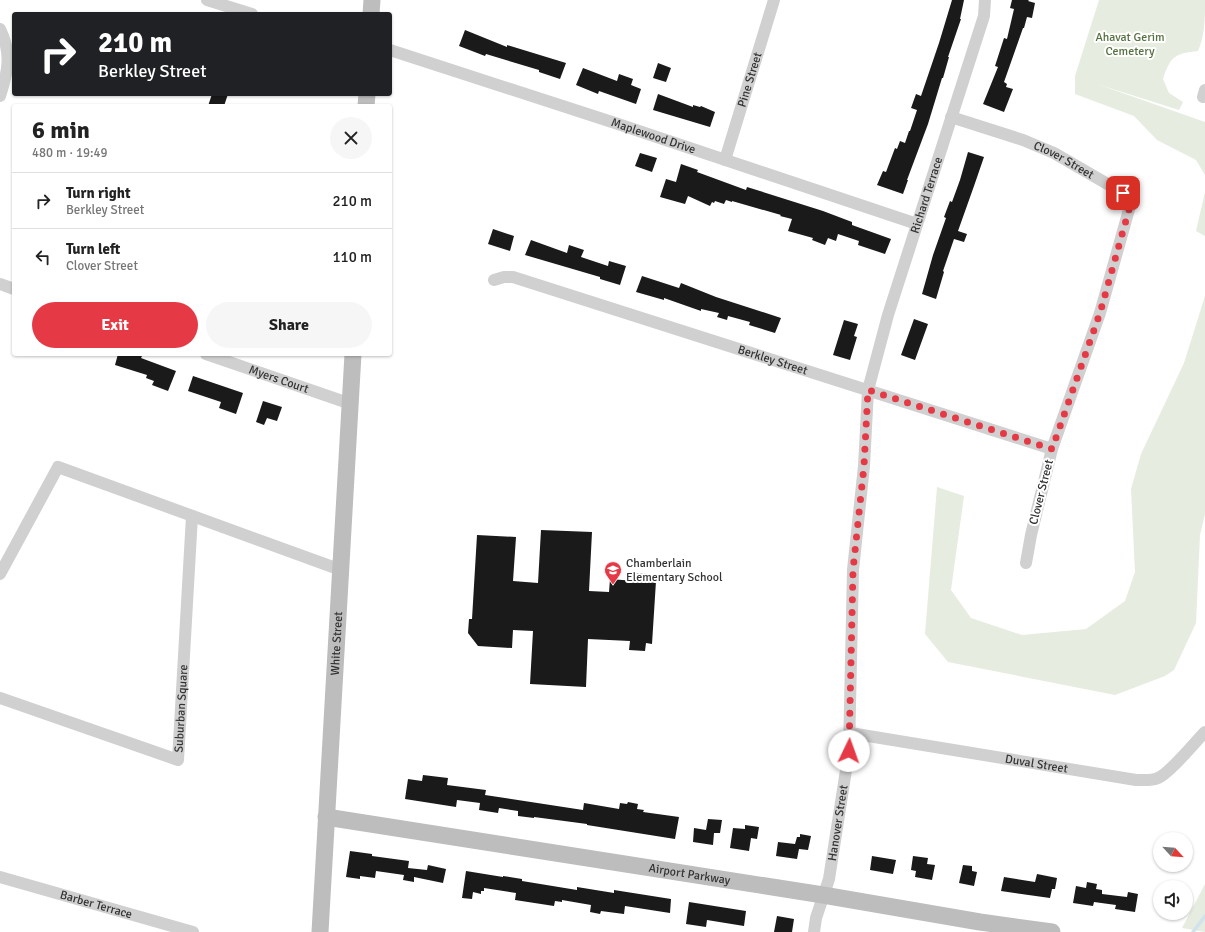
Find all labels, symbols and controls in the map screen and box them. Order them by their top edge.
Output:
text: 210 m [98,26,172,60]
icon: right [32,28,84,80]
park label: Ahavat Gerim Cemetery [1095,30,1165,59]
street label: Pine Street [735,51,766,109]
text: Berkley Street [98,60,206,82]
text: 6 min [32,115,90,145]
street label: Maplewood Drive [609,115,697,157]
button: close [330,117,372,159]
street label: Clover Street [1031,138,1096,183]
text: 480 m · 19:49 [32,145,108,161]
street label: Richard Terrace [908,155,946,235]
pin [1106,176,1140,210]
icon: arrive [1112,182,1134,204]
text: Turn right [66,184,131,202]
icon: right [32,190,54,212]
text: 210 m [332,192,372,210]
text: Berkley Street [66,202,144,218]
text: Turn left [66,240,120,258]
icon: left [32,246,54,268]
text: 110 m [332,248,372,266]
text: Clover Street [66,258,138,274]
button: Exit [32,302,198,348]
button: Share [206,302,372,348]
street label: Berkley Street [736,342,809,378]
street label: Myers Court [247,362,311,397]
street label: Clover Street [1026,458,1057,526]
place label: Chamberlain Elementary School [626,556,723,585]
school or university icon: Chamberlain Elementary School [603,560,623,585]
street label: White Street [328,611,346,676]
street label: Suburban Square [171,664,191,753]
position arrow [828,730,870,772]
street label: Duval Street [1004,752,1069,777]
street label: Hanover Street [825,784,852,862]
north arrow [1153,832,1193,872]
map controls [1153,832,1193,920]
street label: Airport Parkway [648,861,732,888]
button: sound [1153,880,1193,920]
street label: Barber Terrace [58,887,134,922]

